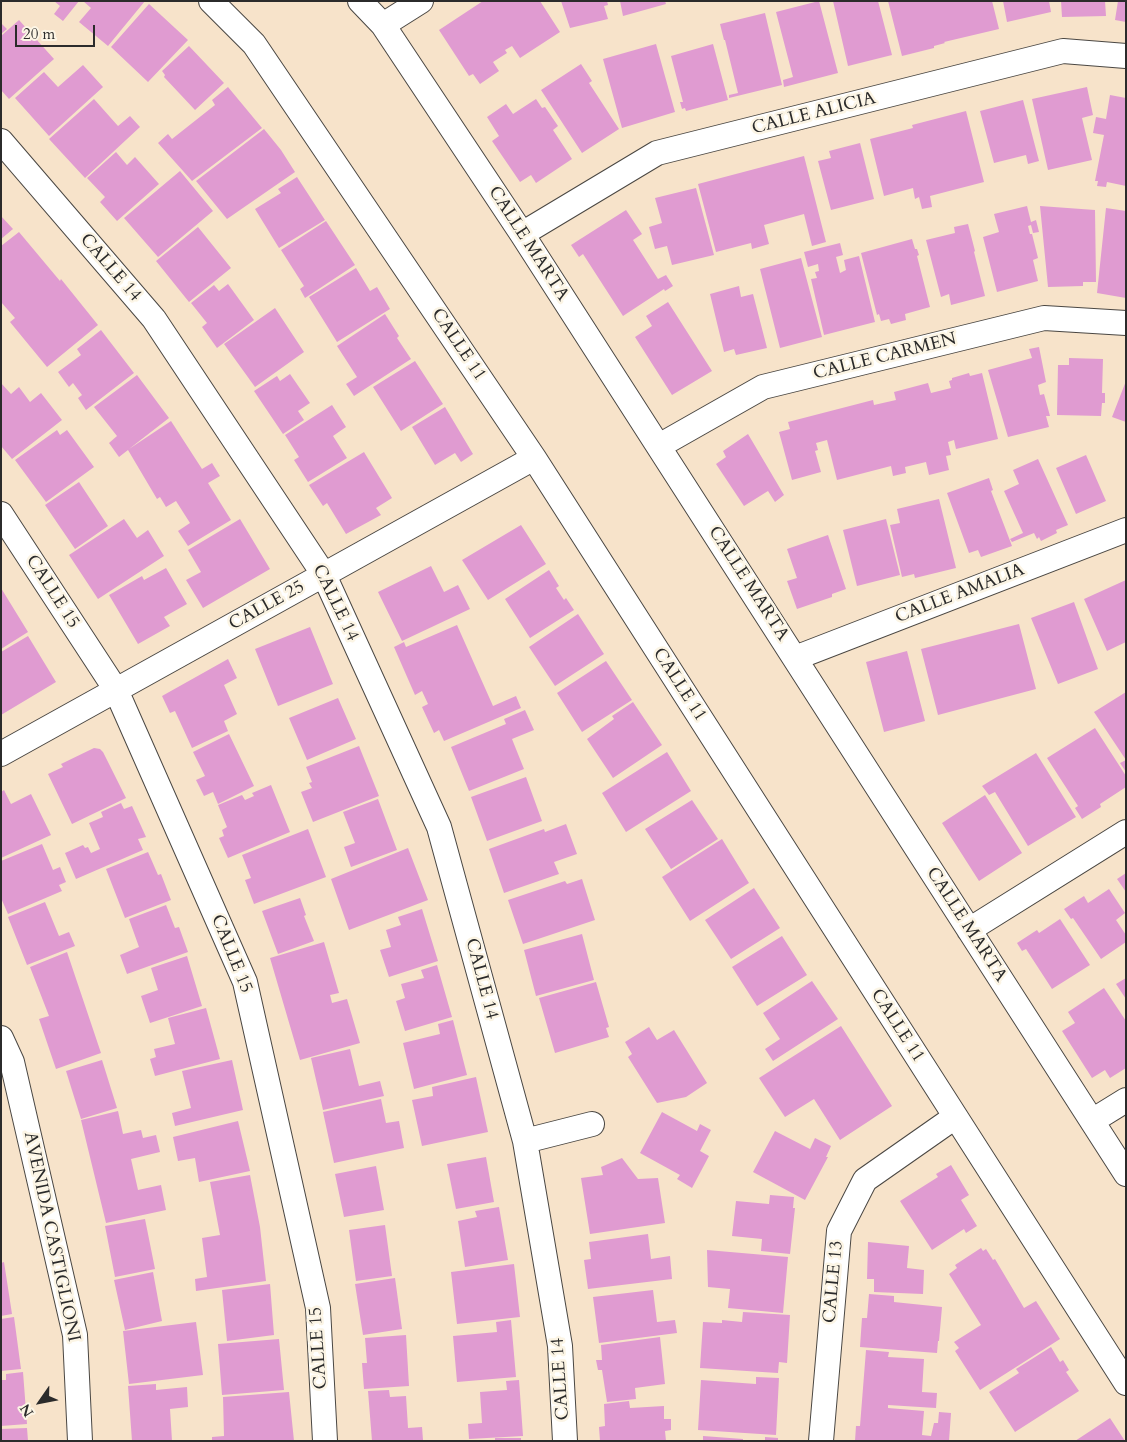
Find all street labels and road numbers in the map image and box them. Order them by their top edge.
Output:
street label: CALLE ALICIA [750,88,878,140]
street label: CALLE MARTA [483,183,573,305]
street label: CALLE 14 [75,230,145,306]
street label: CALLE 11 [426,305,490,385]
street label: CALLE CARMEN [811,329,959,385]
street label: CALLE MARTA [703,523,793,645]
street label: CALLE 15 [20,551,84,633]
street label: CALLE AMALIA [892,559,1028,629]
street label: CALLE 14 [307,561,363,645]
street label: CALLE 25 [226,576,308,636]
street label: CALLE 11 [647,644,711,726]
street label: CALLE MARTA [921,864,1011,986]
street label: CALLE 15 [205,912,257,996]
street label: CALLE 14 [460,936,502,1022]
street label: CALLE 11 [865,985,929,1067]
street label: AVENIDA CASTIGLIONI [18,1130,84,1344]
street label: CALLE 13 [820,1240,848,1324]
street label: CALLE 15 [305,1306,333,1390]
street label: CALLE 14 [547,1337,575,1421]

